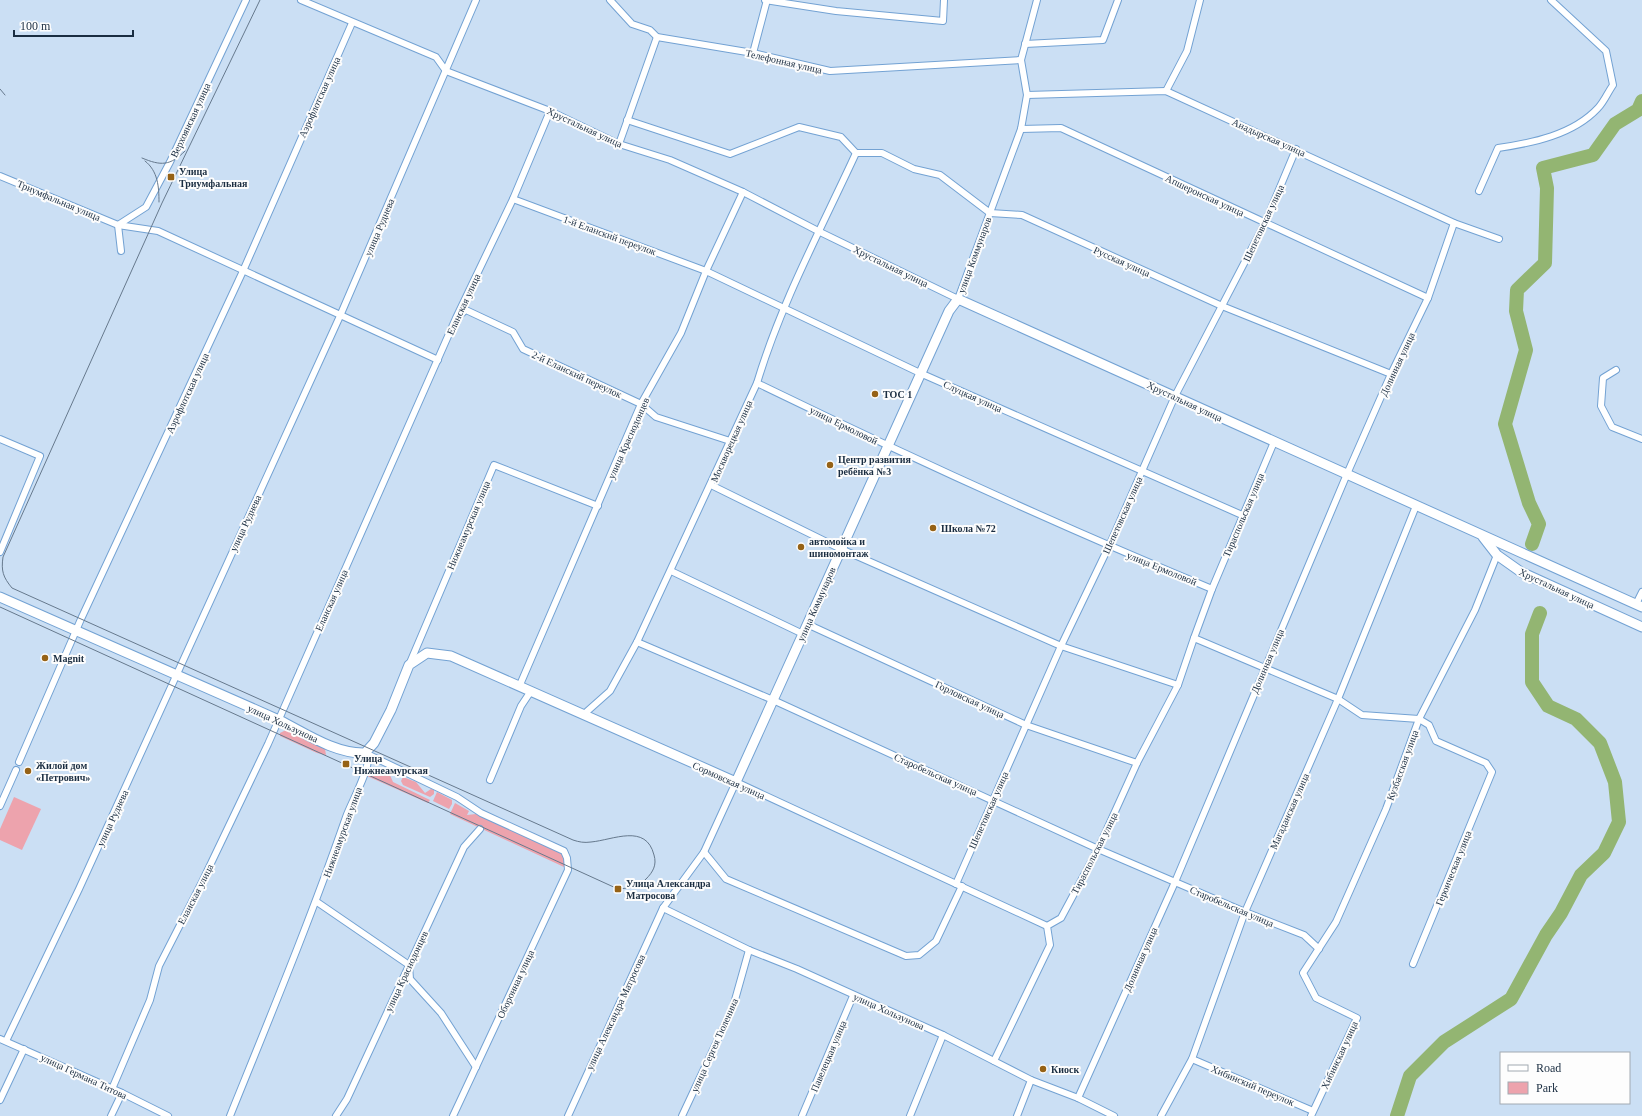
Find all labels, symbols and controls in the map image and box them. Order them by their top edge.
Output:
scale bar [14,12,133,38]
text: 100 m [20,19,51,33]
street label: Телефонная улица [745,47,824,76]
street label: Аэрофлотская улица [297,55,342,139]
street label: Верхоянская улица [168,81,213,159]
street label: Хрустальная улица [545,105,625,150]
street label: Анадырская улица [1230,116,1308,159]
place label: Улица Триумфальная [179,166,248,189]
marker: Улица Триумфальная [166,172,176,182]
street label: Апшеронская улица [1164,172,1246,219]
street label: Триумфальная улица [15,178,103,223]
street label: Шепетовская улица [1241,182,1286,263]
street label: улица Руднева [362,196,397,257]
street label: 1-й Еланский переулок [562,214,658,257]
street label: улица Коммунаров [956,215,993,295]
street label: Хрустальная улица [852,244,930,290]
street label: Русская улица [1092,244,1152,279]
street label: Еланская улица [444,271,483,337]
street label: Долинная улица [1378,330,1417,398]
street label: 2-й Еланский переулок [530,349,624,400]
street label: Аэрофлотская улица [164,351,211,435]
street label: Слуцкая улица [942,379,1004,415]
street label: Хрустальная улица [1145,379,1225,424]
marker: ТОС 1 [870,389,880,399]
place label: ТОС 1 [883,389,912,400]
street label: улица Краснодонцев [606,396,651,481]
street label: Москворецкая улица [708,398,755,484]
street label: улица Ермоловой [808,404,880,447]
place label: Центр развития ребёнка №3 [838,454,911,477]
marker: Центр развития ребёнка №3 [825,460,835,470]
street label: Тираспольская улица [1221,471,1266,559]
street label: Шепетовская улица [1100,474,1145,556]
street label: Нижнеамурская улица [445,479,492,571]
street label: улица Руднева [228,493,264,553]
marker: Школа №72 [928,523,938,533]
place label: Школа №72 [941,523,996,534]
place label: автомойка и шиномонтаж [809,536,869,559]
marker: автомойка и шиномонтаж [796,542,806,552]
street label: улица Ермоловой [1125,549,1199,588]
street label: улица Коммунаров [795,565,838,643]
street label: Хрустальная улица [1517,566,1597,611]
street label: Еланская улица [313,567,350,633]
street label: Долинная улица [1249,627,1286,695]
marker: Magnit [40,653,50,663]
place label: Magnit [53,653,85,664]
street label: Горловская улица [934,679,1007,720]
street label: улица Хользунова [246,702,320,745]
street label: Кузбасская улица [1385,728,1421,802]
street label: Старобельская улица [893,751,980,798]
place label: Улица Нижнеамурская [354,753,428,776]
marker: Улица Нижнеамурская [341,759,351,769]
place label: Жилой дом «Петрович» [36,760,90,783]
street label: Сормовская улица [691,760,767,802]
marker: Жилой дом «Петрович» [23,766,33,776]
street label: Шепетовская улица [966,769,1011,851]
street label: Магаданская улица [1268,771,1311,851]
street label: Нижнеамурская улица [321,785,364,879]
street label: улица Руднева [95,788,131,848]
street label: Тираспольская улица [1069,810,1120,896]
street label: Героическая улица [1433,829,1474,907]
street label: Еланская улица [176,862,216,926]
place label: Улица Александра Матросова [626,878,711,901]
marker: Улица Александра Матросова [613,884,623,894]
street label: Старобельская улица [1188,884,1276,929]
street label: Долинная улица [1121,925,1160,993]
street label: улица Краснодонцев [383,929,430,1013]
street label: Оборонная улица [495,948,536,1020]
street label: улица Александра Матросова [584,952,647,1072]
street label: улица Хользунова [852,991,926,1032]
street label: улица Сергея Тюленина [689,996,740,1094]
street label: Павелецкая улица [808,1018,849,1094]
street label: Хибинская улица [1319,1019,1360,1091]
street label: улица Германа Титова [39,1052,129,1102]
legend [1500,1052,1630,1104]
text: Road [1536,1061,1561,1075]
street label: Хибинский переулок [1210,1063,1296,1108]
marker: Киоск [1038,1064,1048,1074]
place label: Киоск [1051,1064,1079,1075]
text: Park [1536,1081,1558,1095]

